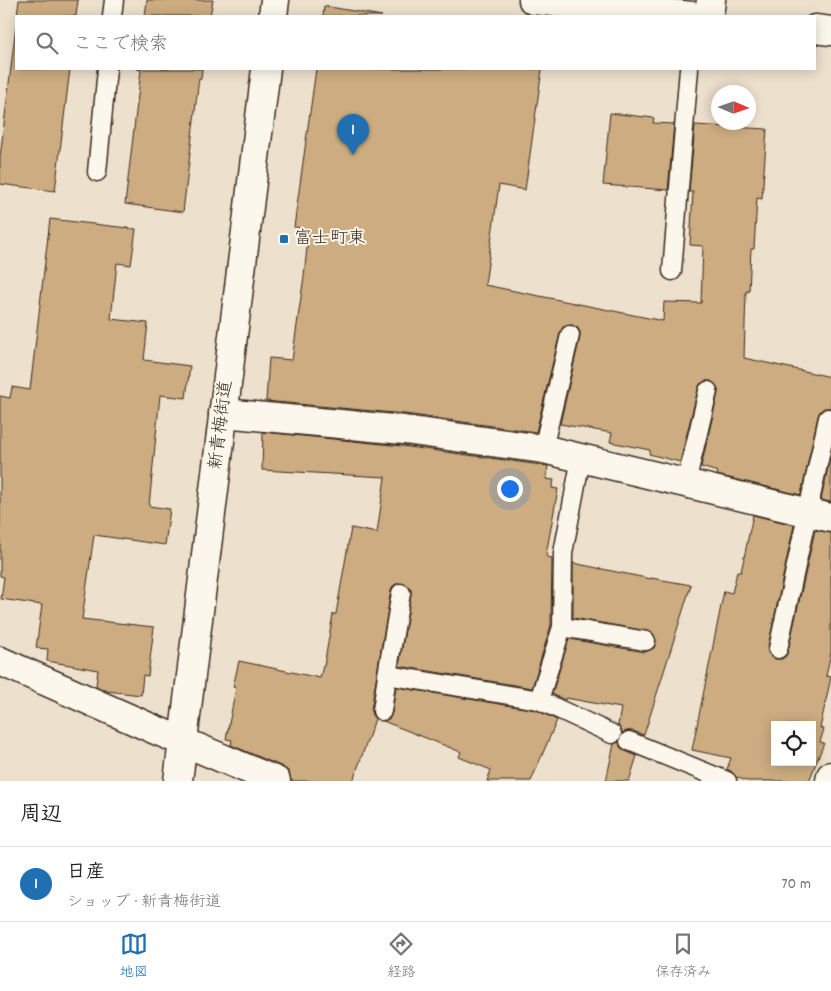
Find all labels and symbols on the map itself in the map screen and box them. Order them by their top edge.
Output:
north arrow [711,85,756,130]
pin: 1 [337,114,369,155]
place label: 富士町東 [294,227,366,252]
marker: 富士町東 [278,233,290,245]
street label: 新青梅街道 [204,379,240,471]
your location [497,476,523,502]

